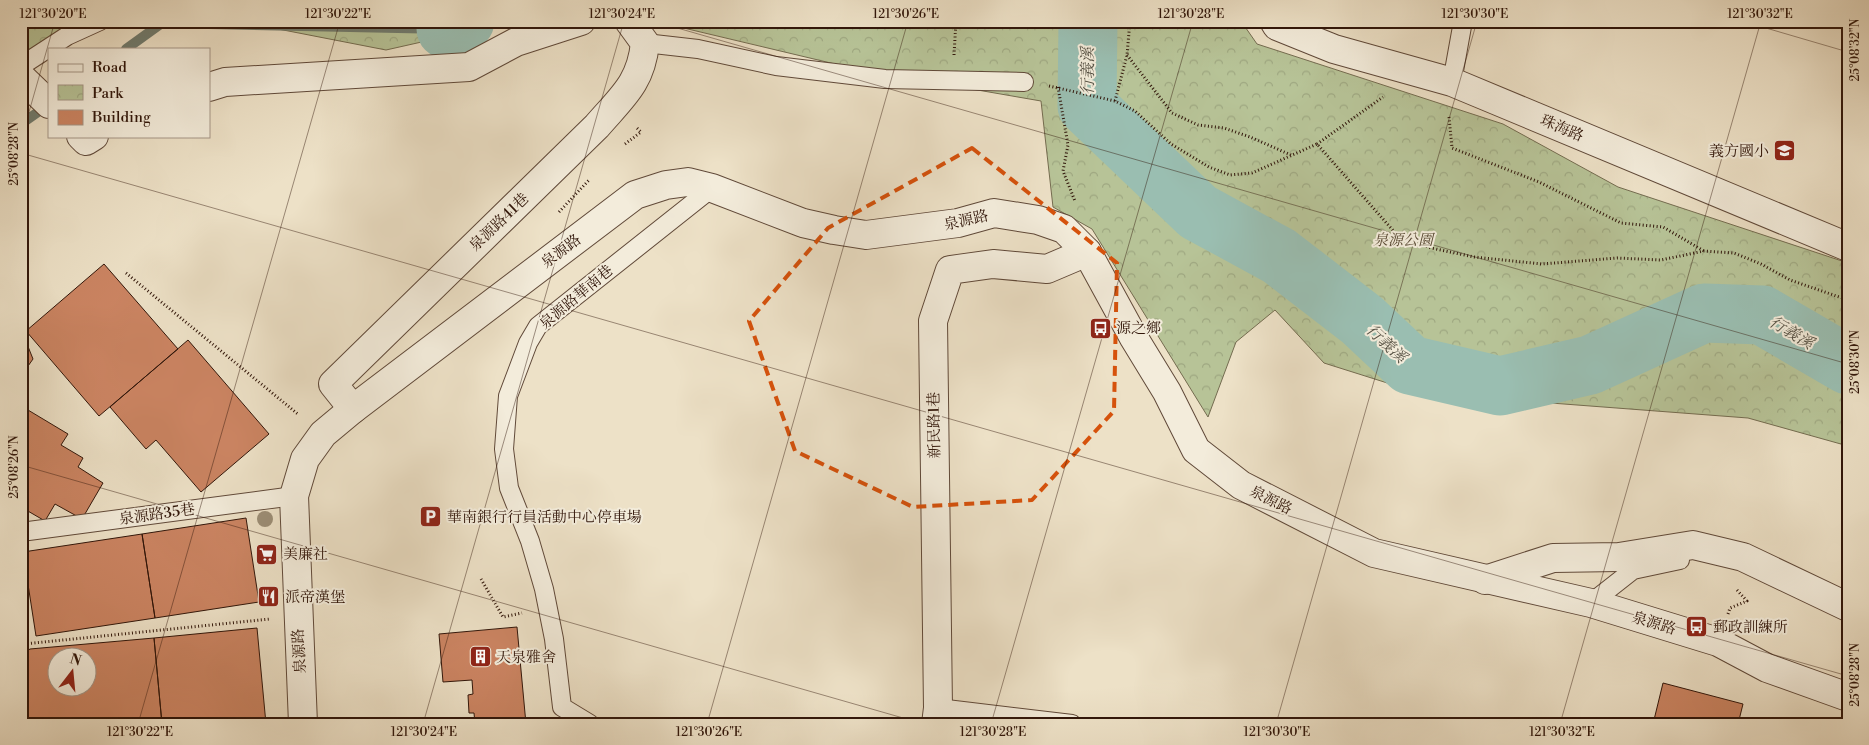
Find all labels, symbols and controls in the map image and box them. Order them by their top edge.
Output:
text: 121°30'20"E [19,7,87,22]
text: 121°30'22"E [305,7,371,22]
text: 121°30'24"E [589,7,655,22]
text: 121°30'26"E [873,7,939,22]
text: 121°30'28"E [1158,7,1224,22]
text: 121°30'30"E [1442,7,1508,22]
text: 121°30'32"E [1727,7,1793,22]
text: 25°08'32"N [1848,18,1863,81]
water label: 行義溪 [1078,45,1098,95]
legend [48,48,210,138]
text: Road [92,58,127,77]
text: Park [92,84,124,103]
text: Building [91,108,151,127]
street label: 珠海路 [1537,111,1586,146]
text: 25°08'28"N [7,122,22,186]
school or university icon: 義方國小 [1773,139,1797,163]
place label: 義方國小 [1709,142,1769,161]
street label: 泉源路41巷 [466,189,533,255]
street label: 泉源路 [942,206,990,235]
street label: 泉源路 [538,230,585,273]
park label: 泉源公園 [1373,231,1435,250]
street label: 泉源路華南巷 [536,261,617,334]
water label: 行義溪 [1766,312,1819,355]
bus stop icon: 源之鄉 [1088,316,1112,340]
place label: 源之鄉 [1116,319,1161,338]
water label: 行義溪 [1362,320,1412,369]
text: 25°08'30"N [1848,330,1863,394]
street label: 新民路1巷 [924,392,945,458]
text: 25°08'26"N [7,435,22,499]
street label: 泉源路 [1246,482,1295,519]
street label: 泉源路35巷 [118,500,196,529]
parking icon: 華南銀行行員活動中心停車場 [419,505,443,529]
place label: 華南銀行行員活動中心停車場 [447,508,642,527]
supermarket icon: 美廉社 [255,542,279,566]
place label: 美廉社 [283,545,328,564]
restaurant icon: 派帝漢堡 [257,585,281,609]
place label: 派帝漢堡 [285,588,345,607]
street label: 泉源路 [1630,608,1678,639]
bus stop icon: 郵政訓練所 [1685,615,1709,639]
place label: 郵政訓練所 [1713,618,1788,637]
street label: 泉源路 [289,628,310,674]
text: 25°08'28"N [1848,643,1863,707]
building icon: 天泉雅舍 [468,645,492,669]
north arrow [48,648,98,698]
place label: 天泉雅舍 [496,648,556,667]
text: N [68,650,83,671]
text: 121°30'22"E [107,725,173,740]
text: 121°30'24"E [391,725,457,740]
text: 121°30'26"E [676,725,742,740]
text: 121°30'28"E [960,725,1026,740]
text: 121°30'30"E [1244,725,1310,740]
text: 121°30'32"E [1529,725,1595,740]

